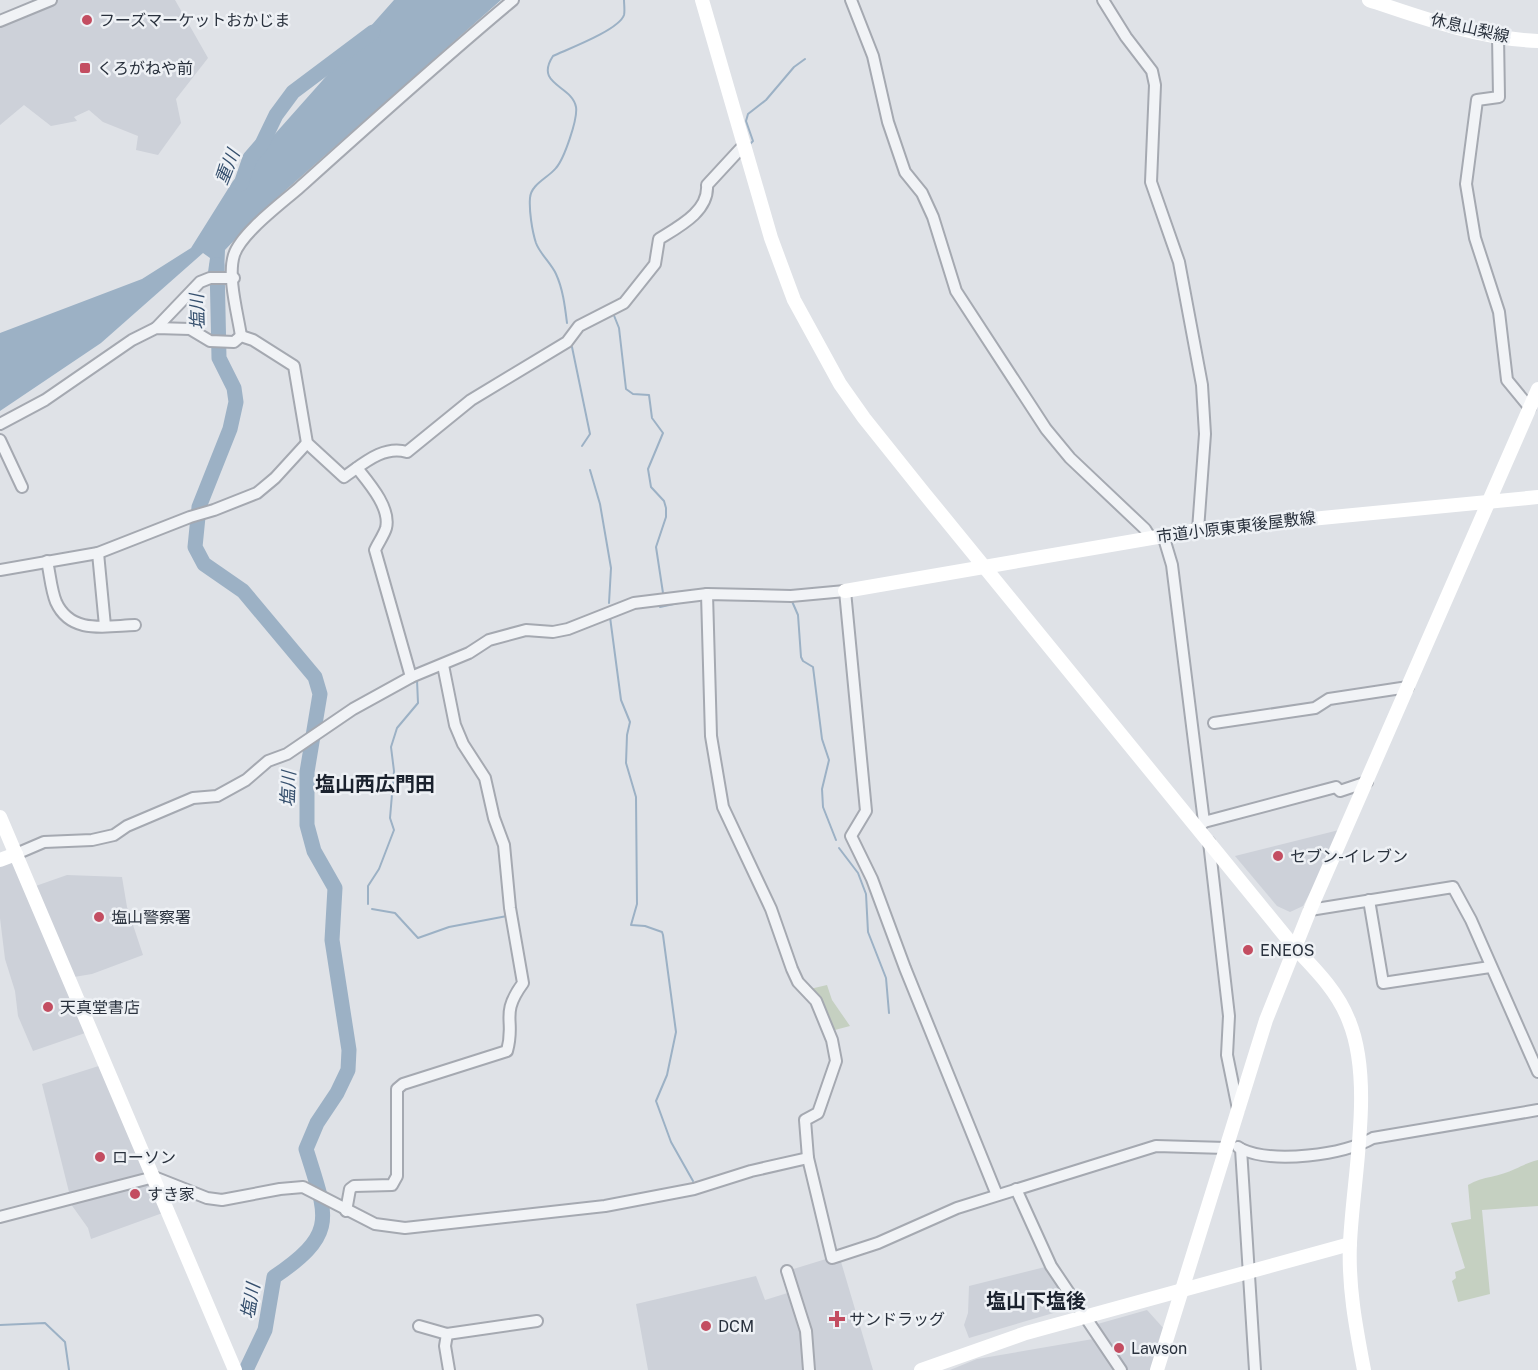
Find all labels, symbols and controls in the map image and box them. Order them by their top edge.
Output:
street label: 休息山梨線 [1429,10,1511,46]
place label: フーズマーケットおかじま [99,11,290,30]
marker: フーズマーケットおかじま [80,13,94,27]
place label: くろがねや前 [97,59,193,78]
marker: くろがねや前 [78,61,92,75]
water label: 重川 [211,145,244,188]
water label: 塩川 [186,292,208,330]
street label: 市道小原東東後屋敷線 [1155,508,1317,546]
water label: 塩川 [277,769,299,807]
district label: 塩山西広門田 [315,772,435,796]
place label: セブン-イレブン [1290,847,1408,866]
marker: セブン-イレブン [1271,849,1285,863]
place label: 塩山警察署 [111,908,191,927]
marker: 塩山警察署 [92,910,106,924]
place label: ENEOS [1260,941,1314,960]
marker: ENEOS [1241,943,1255,957]
place label: 天真堂書店 [60,998,140,1017]
marker: 天真堂書店 [41,1000,55,1014]
place label: ローソン [112,1148,176,1167]
marker: ローソン [93,1150,107,1164]
place label: すき家 [147,1185,195,1204]
marker: すき家 [128,1187,142,1201]
water label: 塩川 [237,1279,264,1321]
district label: 塩山下塩後 [986,1289,1086,1313]
place label: サンドラッグ [849,1310,945,1329]
marker: サンドラッグ [830,1312,844,1326]
place label: DCM [718,1317,754,1336]
marker: DCM [699,1319,713,1333]
place label: Lawson [1131,1339,1187,1358]
marker: Lawson [1112,1341,1126,1355]

